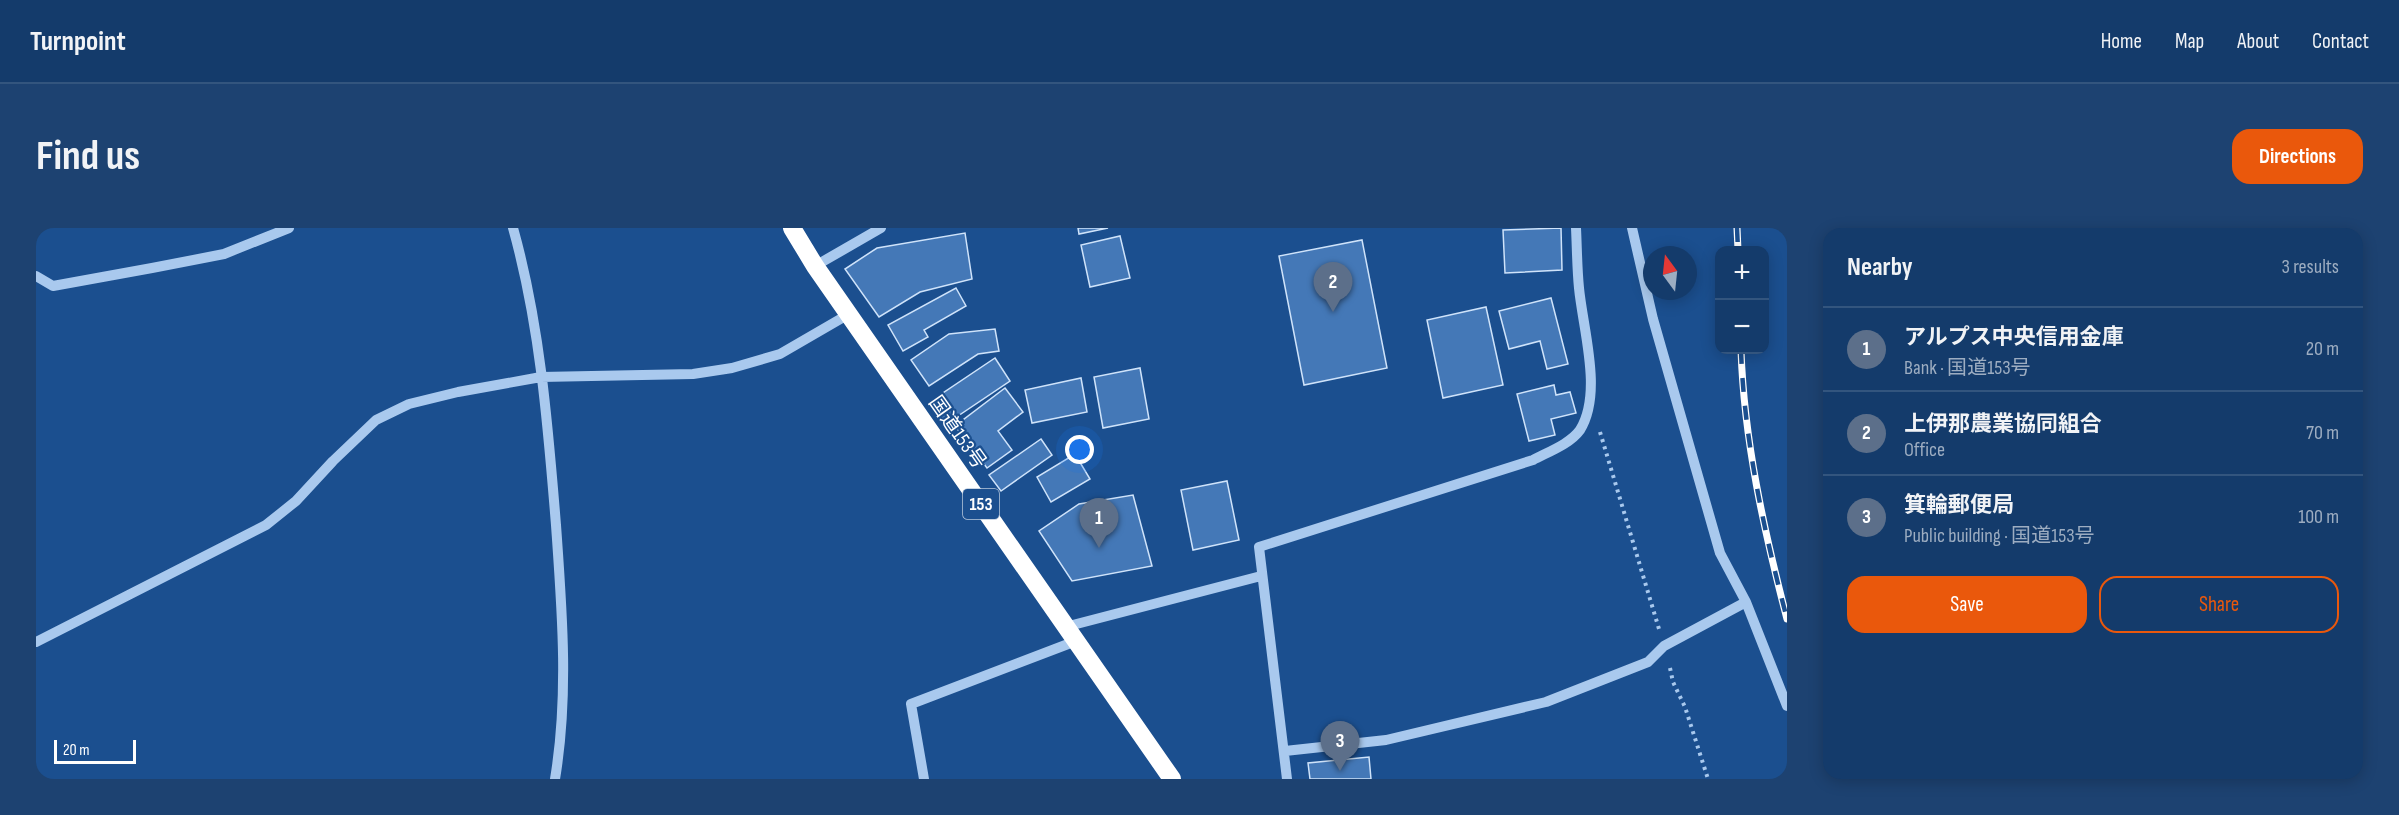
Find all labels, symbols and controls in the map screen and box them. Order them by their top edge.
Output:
text: Turnpoint [30,25,126,58]
text: Home [2101,29,2142,54]
text: Map [2175,29,2204,54]
text: About [2237,29,2279,54]
text: Contact [2312,29,2369,54]
button: Directions [2232,129,2363,184]
text: Find us [36,131,140,182]
north arrow [1643,246,1697,300]
map controls [1715,246,1769,354]
button: + [1715,246,1769,300]
text: Nearby [1847,252,1913,283]
text: 3 results [2282,255,2339,279]
pin: 2 [1314,262,1352,312]
button: − [1715,300,1769,354]
text: アルプス中央信用金庫 [1904,324,2124,351]
text: 1 [1863,337,1870,361]
text: 20 m [2306,337,2339,361]
text: Bank · 国道153号 [1904,356,2031,380]
street label: 国道153号 [923,392,991,474]
text: 上伊那農業協同組合 [1904,411,2102,438]
text: 2 [1862,421,1871,445]
text: 70 m [2306,421,2339,445]
your location [1065,435,1094,464]
text: Office [1904,438,1945,462]
road number: 153 [963,489,999,519]
text: 箕輪郵便局 [1904,492,2014,519]
pin: 1 [1080,498,1118,548]
text: 3 [1862,505,1871,529]
text: 100 m [2298,505,2339,529]
text: Public building · 国道153号 [1904,524,2095,548]
button: Save [1847,576,2087,633]
button: Share [2099,576,2339,633]
pin: 3 [1320,722,1360,771]
scale bar [54,737,136,764]
text: 20 m [63,741,90,760]

